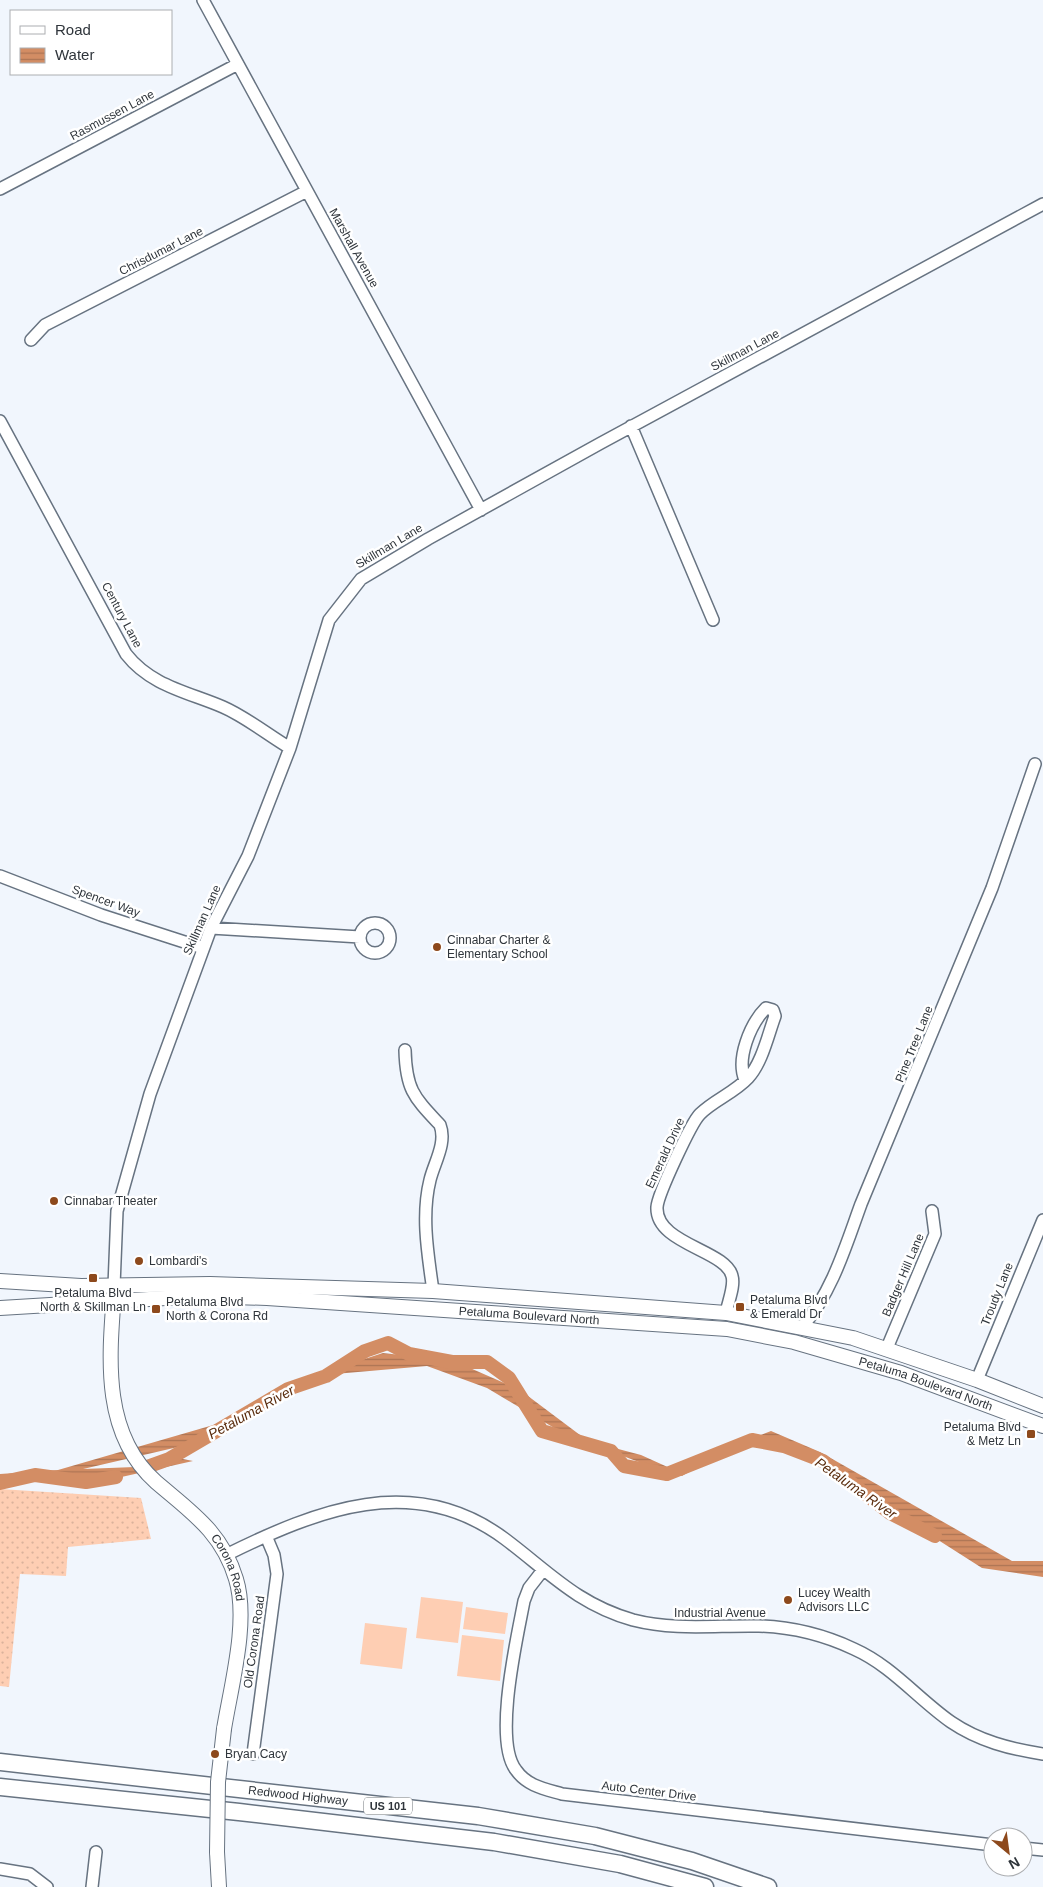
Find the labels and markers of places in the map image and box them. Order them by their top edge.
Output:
place label: Cinnabar Charter & Elementary School [447,933,550,961]
marker: Cinnabar Charter & Elementary School [431,941,443,953]
place label: Cinnabar Theater [64,1194,157,1208]
marker: Cinnabar Theater [48,1195,60,1207]
place label: Lombardi's [149,1254,207,1268]
marker: Lombardi's [133,1255,145,1267]
marker: Petaluma Blvd North & Skillman Ln [87,1272,99,1284]
place label: Petaluma Blvd North & Skillman Ln [40,1286,146,1314]
place label: Petaluma Blvd & Emerald Dr [750,1293,827,1321]
place label: Petaluma Blvd North & Corona Rd [166,1295,268,1323]
marker: Petaluma Blvd & Emerald Dr [734,1301,746,1313]
marker: Petaluma Blvd North & Corona Rd [150,1303,162,1315]
place label: Petaluma Blvd & Metz Ln [944,1420,1021,1448]
marker: Petaluma Blvd & Metz Ln [1025,1428,1037,1440]
place label: Lucey Wealth Advisors LLC [798,1586,871,1614]
marker: Lucey Wealth Advisors LLC [782,1594,794,1606]
place label: Bryan Cacy [225,1747,287,1761]
marker: Bryan Cacy [209,1748,221,1760]

